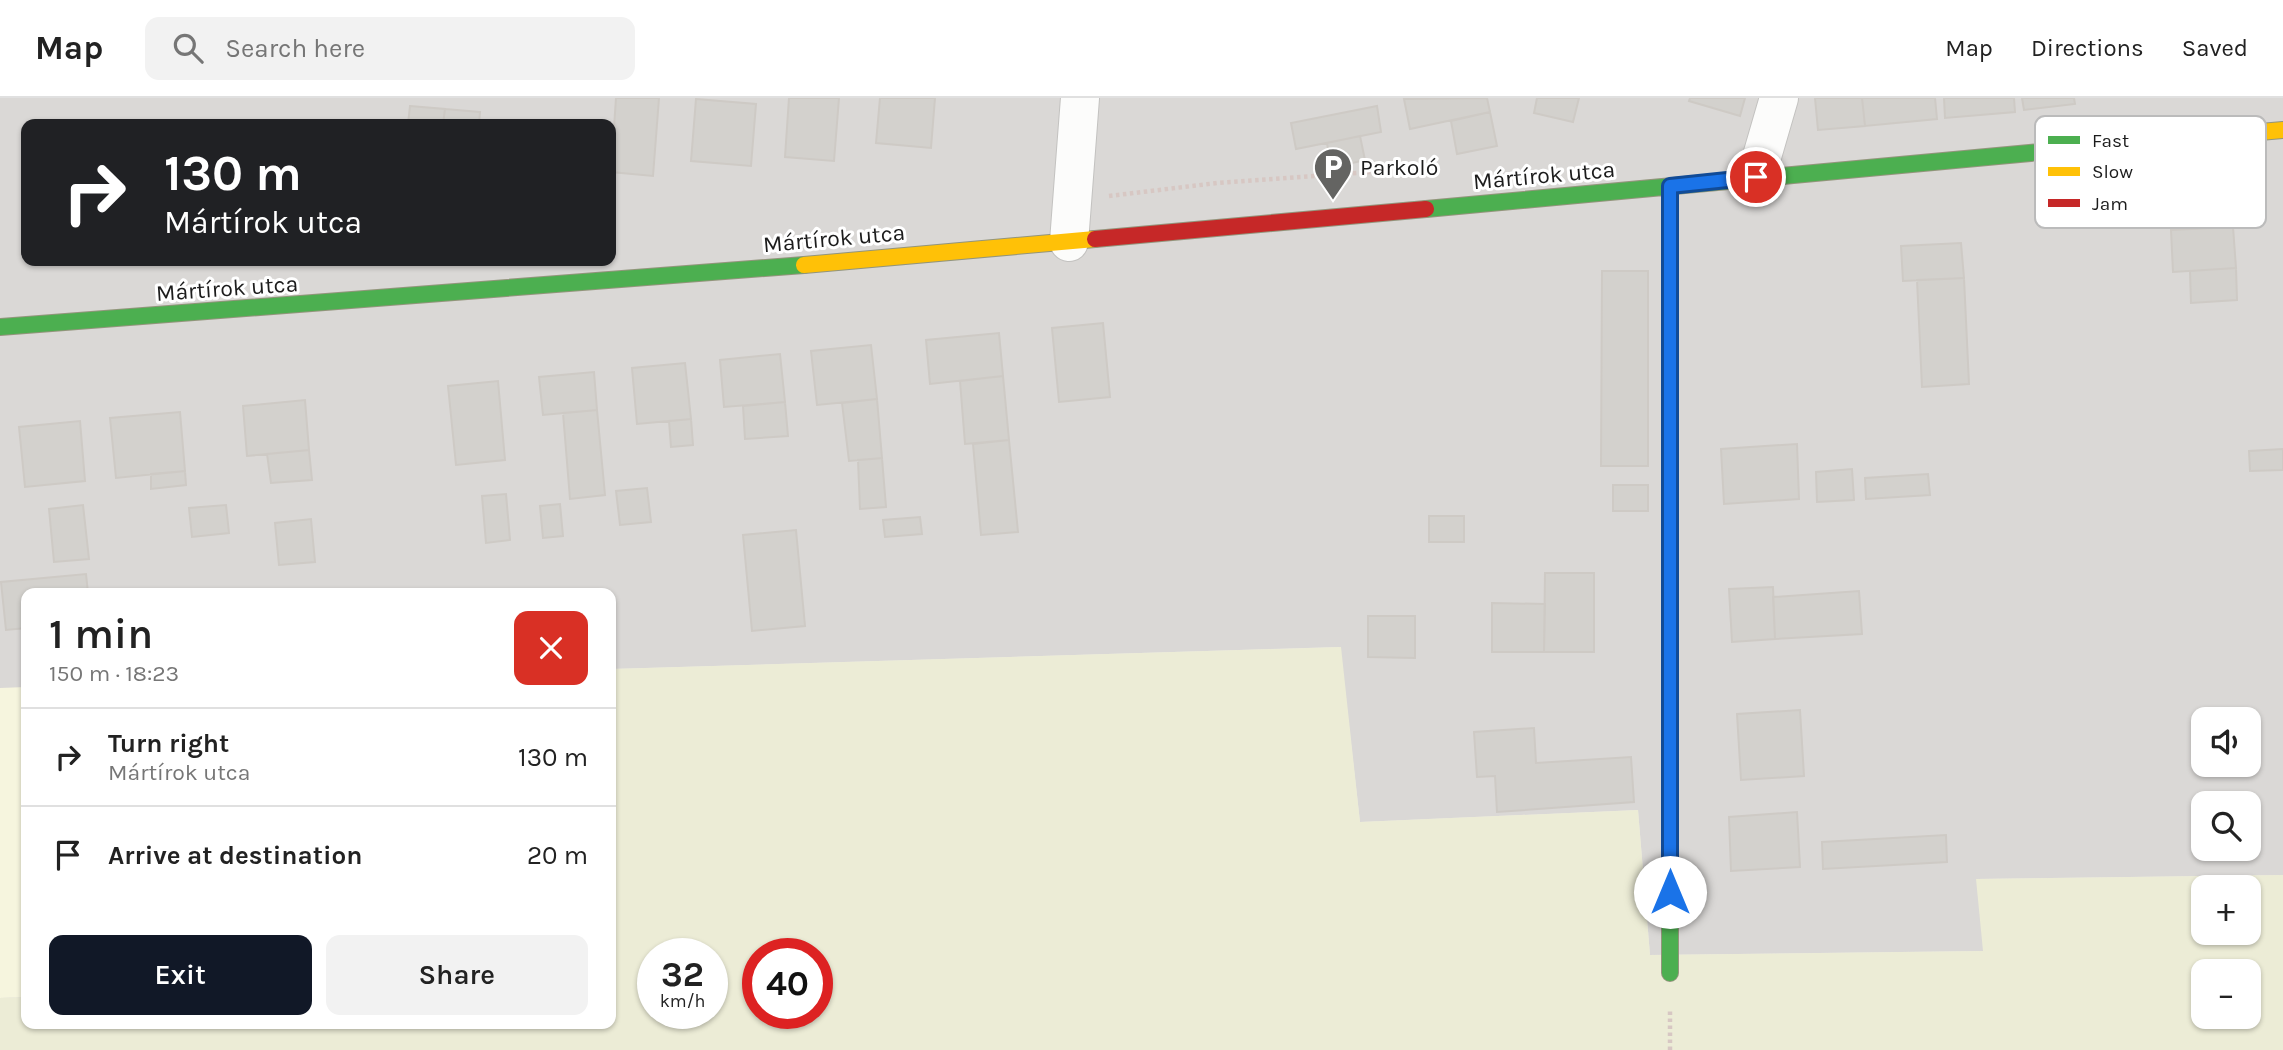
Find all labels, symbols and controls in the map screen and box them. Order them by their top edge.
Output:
search box [145,17,635,80]
text: Map [35,29,103,67]
icon: search [169,29,207,67]
text: Search here [225,33,365,64]
text: Map [1945,34,1993,62]
text: Directions [2031,34,2144,62]
text: Saved [2182,34,2248,62]
legend [2035,116,2266,228]
text: Fast [2092,130,2129,152]
text: 130 m [164,145,302,202]
parking icon: Parkoló [1312,146,1354,201]
icon: right [49,147,140,238]
pin [1726,147,1786,207]
place label: Parkoló [1360,154,1438,181]
street label: Mártírok utca [1472,156,1616,195]
icon: arrive [1737,158,1775,196]
text: Slow [2092,161,2133,183]
text: Jam [2092,193,2128,215]
text: Mártírok utca [164,204,362,241]
street label: Mártírok utca [762,219,906,258]
street label: Mártírok utca [155,270,299,307]
text: 1 min [49,609,153,659]
button: close [514,611,588,685]
text: 150 m · 18:23 [49,660,179,687]
map controls [2191,707,2261,1029]
button: sound [2191,707,2261,777]
text: Turn right [108,728,229,759]
icon: right [49,738,87,776]
text: 130 m [518,742,588,773]
text: Mártírok utca [108,759,250,786]
button: search [2191,791,2261,861]
icon: arrive [49,836,87,874]
text: Arrive at destination [108,840,362,871]
text: 20 m [527,840,588,871]
position arrow [1633,855,1707,929]
button: + [2191,875,2261,945]
button: Exit [49,935,312,1015]
button: Share [326,935,588,1015]
speed limit sign: 40 [742,938,833,1029]
text: 32 [661,954,704,995]
button: − [2191,959,2261,1029]
text: km/h [660,990,705,1012]

